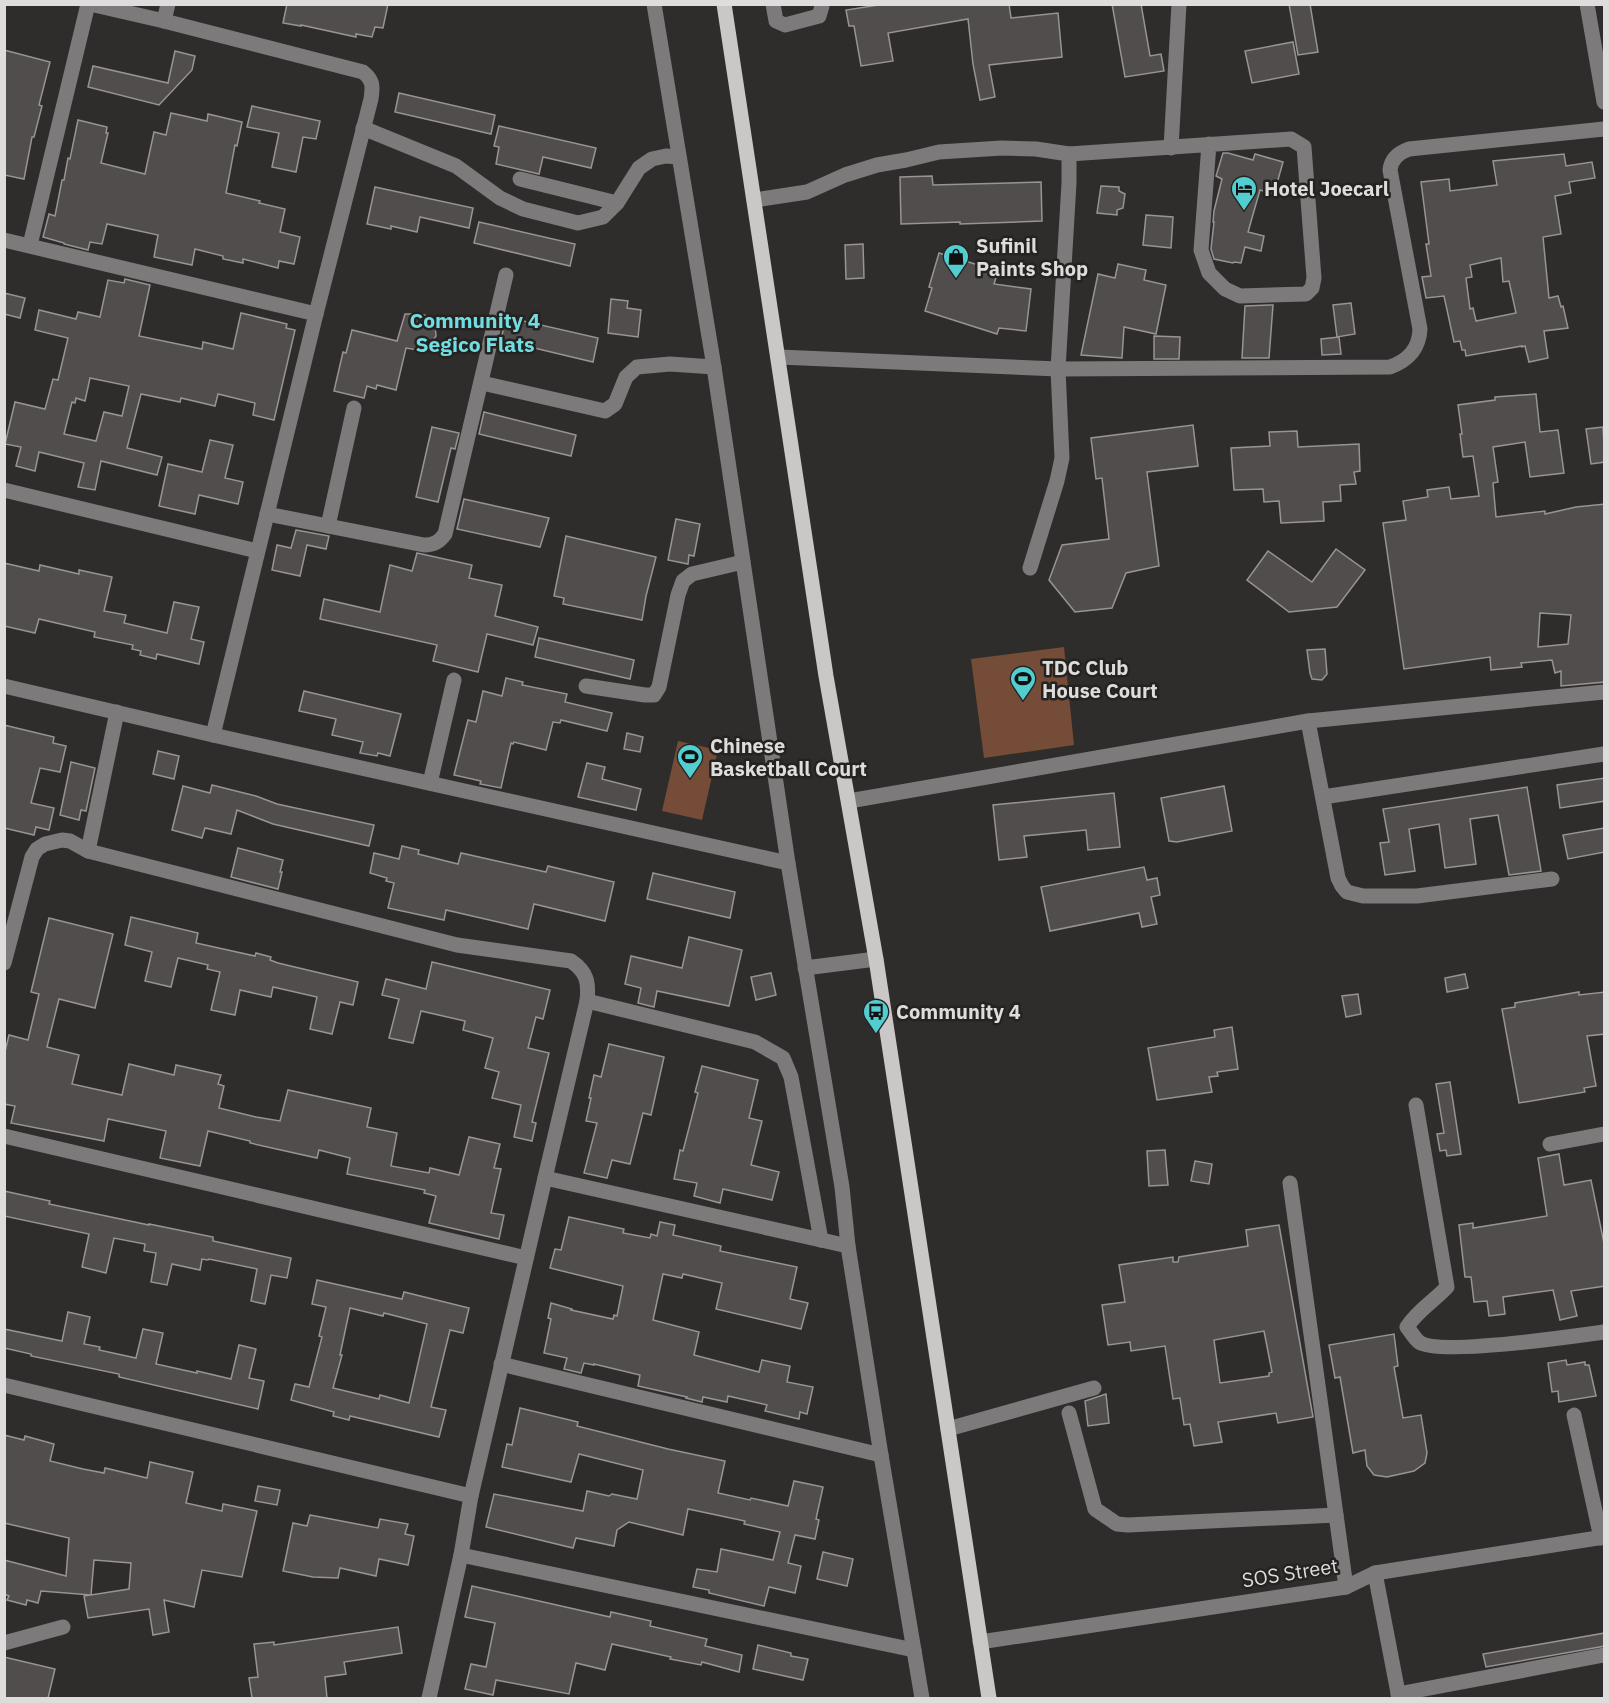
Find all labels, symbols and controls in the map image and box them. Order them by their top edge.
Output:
hotel icon: Hotel Joecarl [1229,174,1259,212]
place label: Hotel Joecarl [1264,175,1389,202]
place label: Sufinil Paints Shop [976,232,1088,282]
shop icon: Sufinil Paints Shop [941,242,971,280]
district label: Community 4 Segico Flats [410,306,540,358]
place label: TDC Club House Court [1042,654,1158,704]
sports icon: TDC Club House Court [1008,664,1038,702]
place label: Chinese Basketball Court [710,732,867,782]
sports icon: Chinese Basketball Court [675,742,705,780]
bus stop icon: Community 4 [861,997,891,1035]
place label: Community 4 [896,998,1021,1025]
street label: SOS Street [1240,1552,1340,1593]

